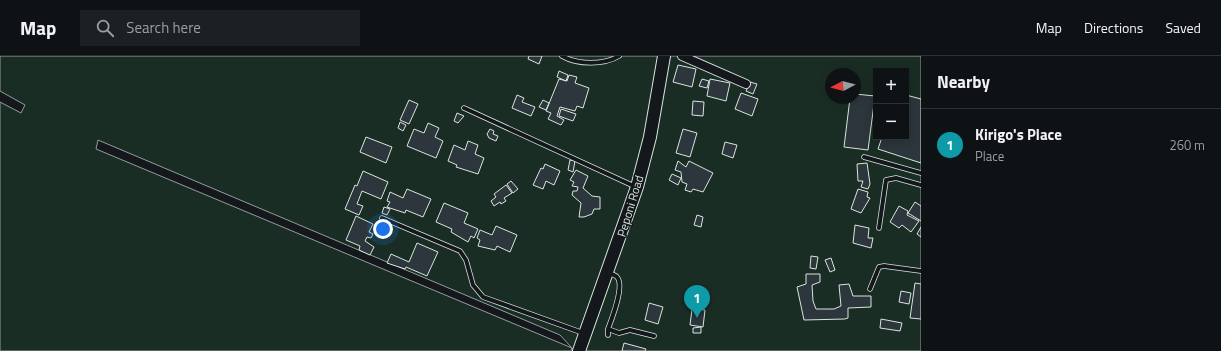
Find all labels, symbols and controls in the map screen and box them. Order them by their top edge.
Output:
search box [80,10,360,46]
text: Map [20,13,56,42]
text: Search here [126,16,201,39]
icon: search [94,17,116,39]
text: Map [1036,17,1062,38]
text: Directions [1084,17,1143,38]
text: Saved [1165,17,1201,38]
north arrow [825,68,861,104]
map controls [873,68,909,140]
button: + [873,68,909,104]
text: Nearby [937,69,990,95]
button: − [873,104,909,140]
text: Kirigo's Place [975,123,1062,146]
text: 1 [946,135,954,155]
text: 260 m [1169,135,1205,155]
text: Place [975,146,1004,166]
street label: Peponi Road [612,173,648,239]
your location [373,219,393,239]
pin: 1 [684,285,710,318]

